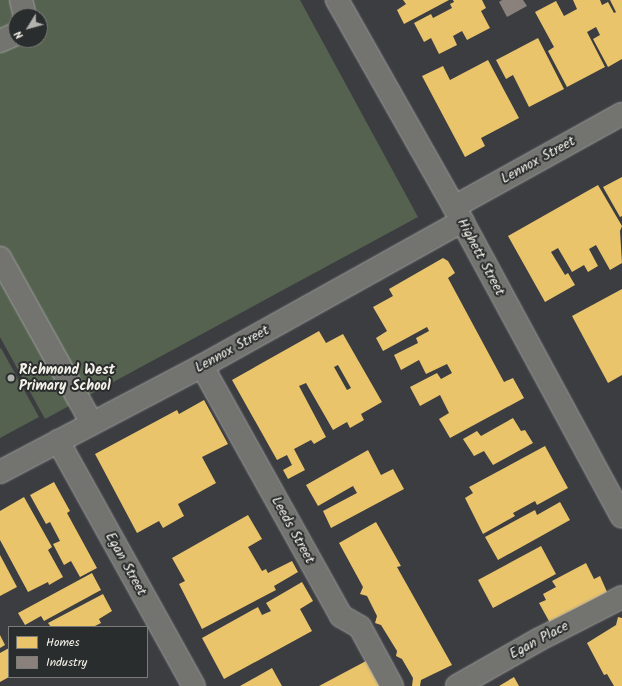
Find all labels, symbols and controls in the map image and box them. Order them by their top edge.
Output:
north arrow [8,8,48,48]
text: N [10,26,28,43]
street label: Lennox Street [498,133,578,187]
street label: Highett Street [454,215,508,299]
street label: Lennox Street [192,322,272,376]
place label: Richmond West Primary School [19,362,115,394]
marker: Richmond West Primary School [6,373,16,383]
street label: Leeds Street [268,493,318,567]
street label: Egan Street [102,529,150,599]
street label: Egan Place [507,617,571,663]
legend [8,626,148,678]
text: Homes [46,633,80,652]
text: Industry [46,653,87,672]

